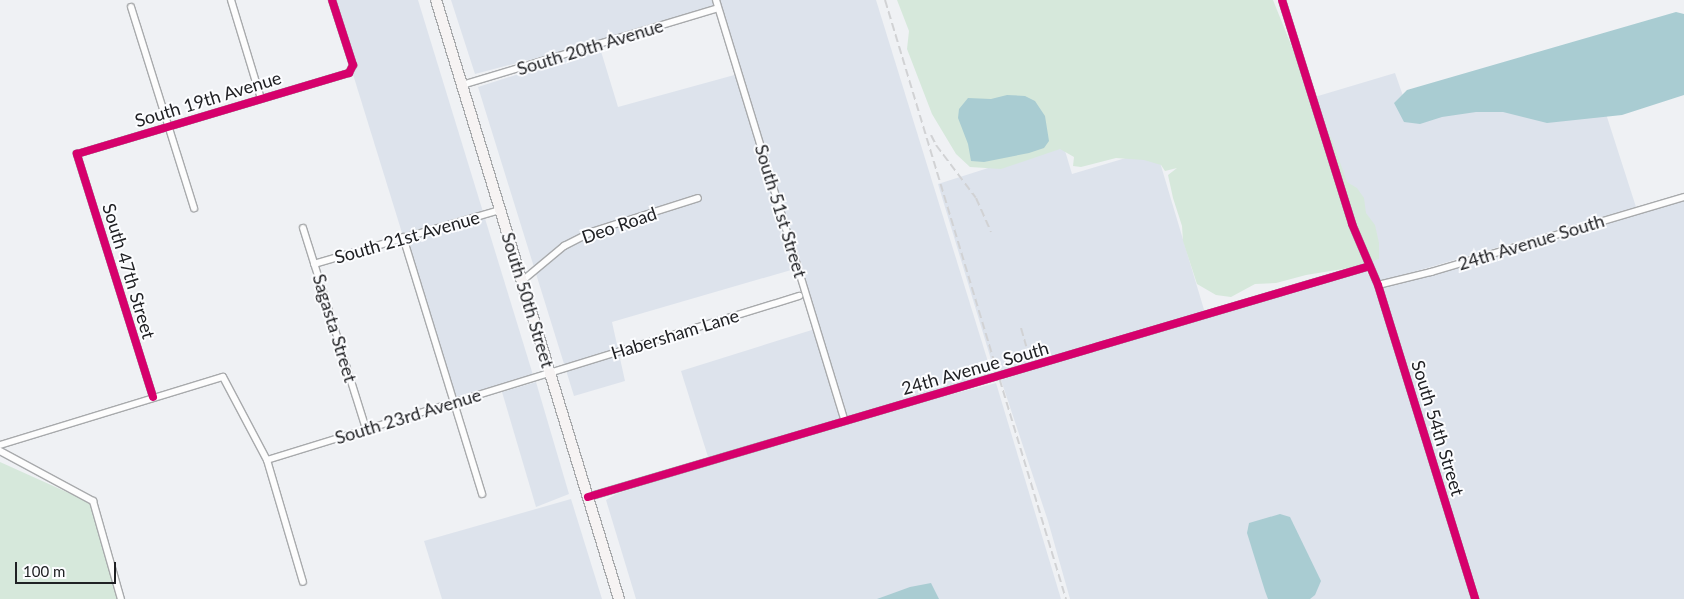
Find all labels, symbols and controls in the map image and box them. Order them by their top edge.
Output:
street label: South 20th Avenue [514,14,666,80]
street label: South 19th Avenue [132,66,284,132]
street label: South 51st Street [750,142,812,280]
street label: South 47th Street [98,201,160,341]
street label: Deo Road [579,202,659,248]
street label: South 21st Avenue [332,206,482,268]
street label: 24th Avenue South [1455,209,1607,275]
street label: South 50th Street [497,230,559,370]
street label: Sagasta Street [308,271,362,385]
street label: Habersham Lane [609,304,741,364]
street label: 24th Avenue South [899,337,1051,399]
street label: South 54th Street [1407,358,1469,498]
street label: South 23rd Avenue [332,383,484,449]
scale bar [18,552,119,584]
text: 100 m [23,562,65,580]

